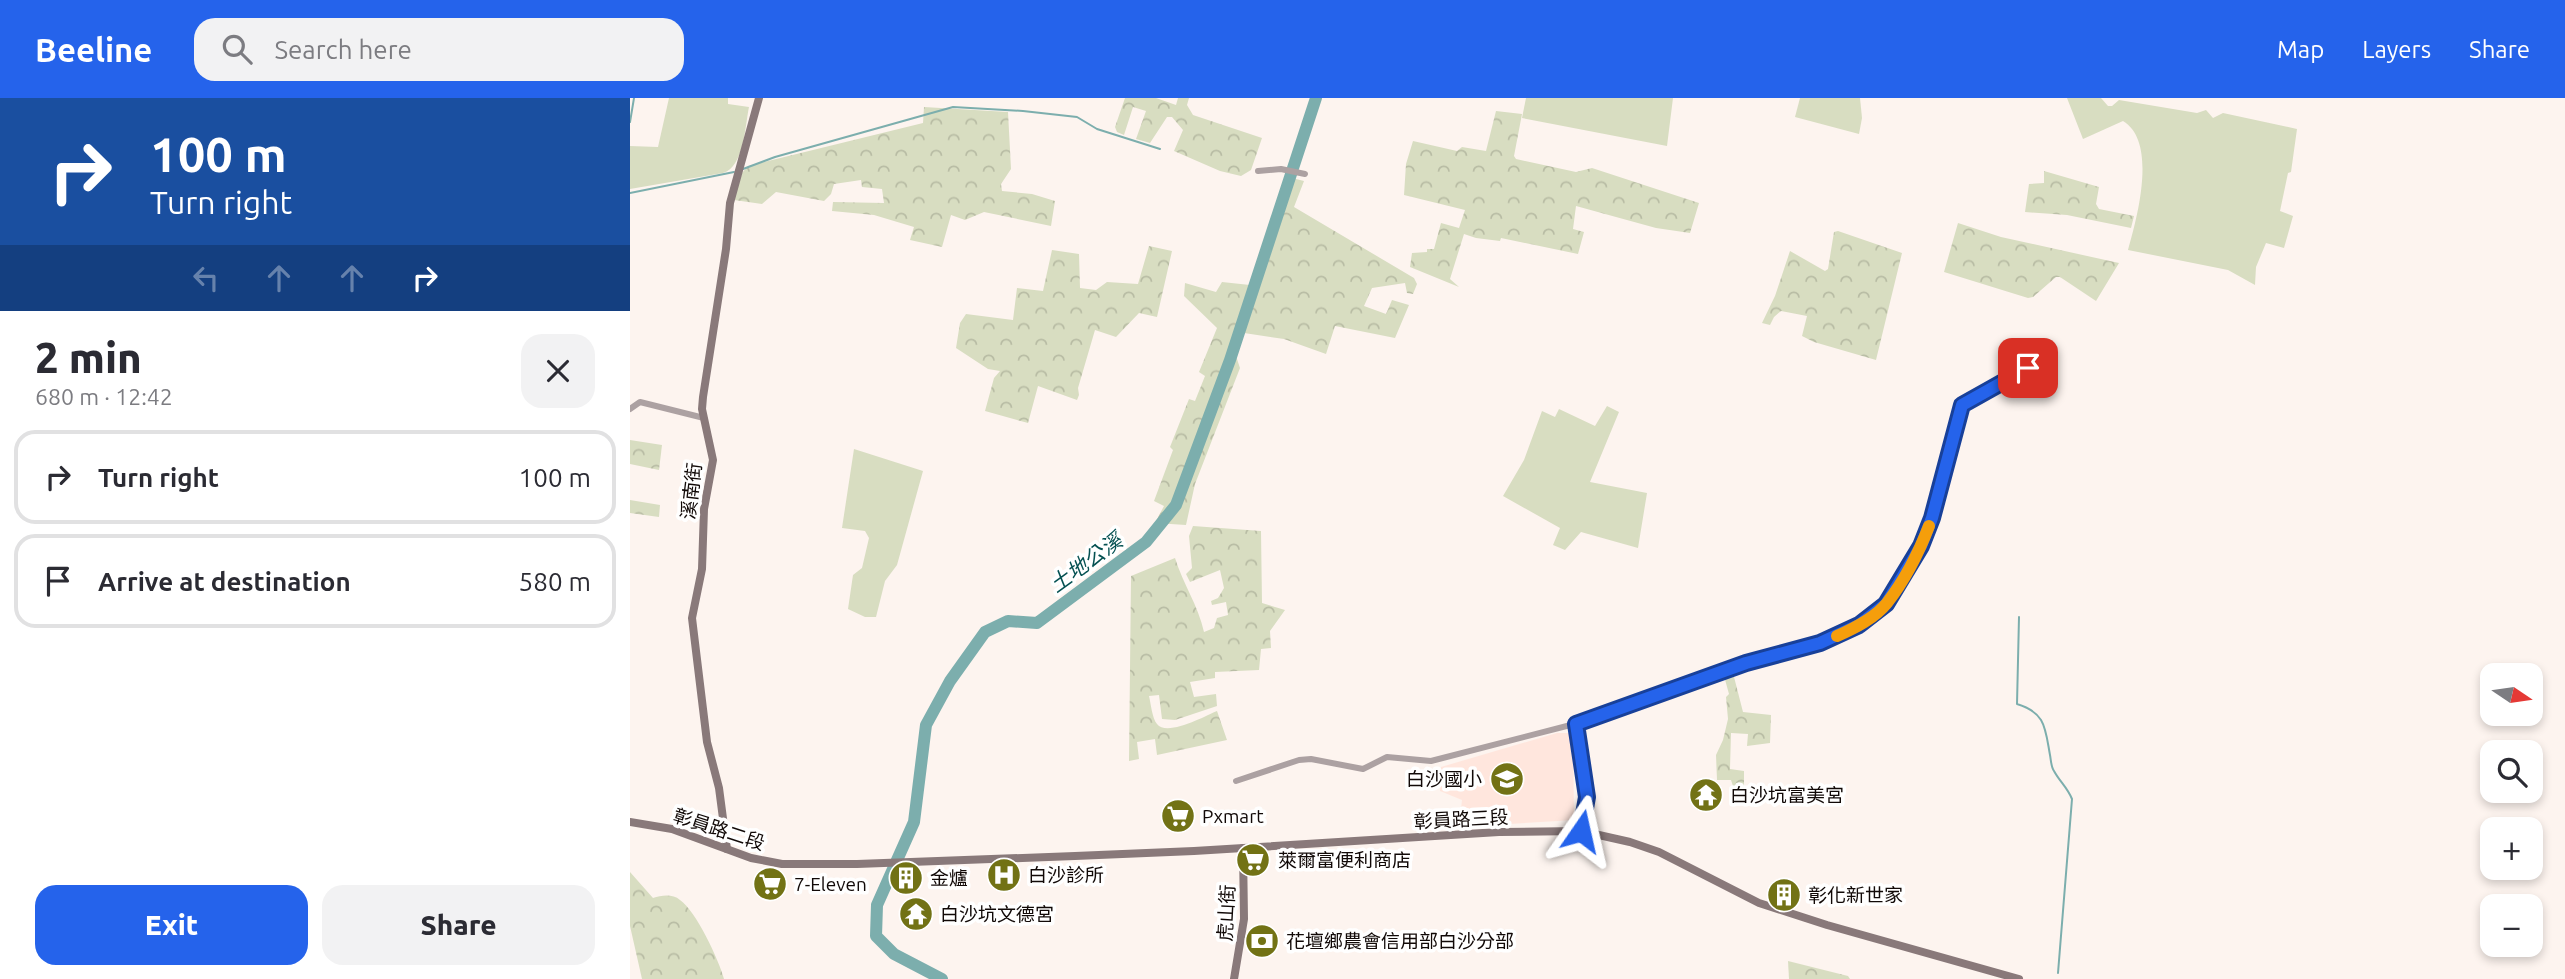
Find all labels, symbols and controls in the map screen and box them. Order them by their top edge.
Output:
search box [194,18,684,81]
icon: search [218,30,256,68]
text: Beeline [35,31,152,68]
text: Search here [274,35,412,64]
text: Map [2277,36,2324,63]
text: Layers [2362,36,2431,63]
text: Share [2469,36,2530,63]
icon: right [35,126,126,217]
text: 100 m [150,126,287,181]
text: Turn right [150,184,292,220]
icon: left [187,259,225,297]
icon: ahead [260,259,298,297]
icon: ahead [333,259,371,297]
icon: right [406,259,444,297]
text: 2 min [35,334,142,381]
button: close [521,334,595,408]
pin [1998,338,2058,398]
icon: arrive [2009,349,2047,387]
text: 680 m · 12:42 [35,384,173,409]
icon: right [39,458,77,496]
street label: 溪南街 [677,461,705,521]
text: Turn right [98,463,219,492]
text: 100 m [519,463,591,492]
water label: 土地公溪 [1044,526,1129,597]
icon: arrive [39,562,77,600]
text: Arrive at destination [98,567,351,596]
text: 580 m [519,567,591,596]
north arrow [2480,663,2543,726]
map controls [2480,663,2543,957]
button: search [2480,740,2543,803]
school or university icon: 白沙國小 [1488,760,1526,798]
place label: 白沙國小 [1406,768,1482,790]
temple icon: 白沙坑富美宮 [1687,776,1725,814]
place label: 白沙坑富美宮 [1730,784,1844,806]
position arrow [1544,794,1618,868]
supermarket icon: Pxmart [1159,797,1197,835]
street label: 彰員路二段 [670,804,768,854]
place label: Pxmart [1202,805,1264,827]
street label: 彰員路三段 [1413,806,1509,832]
button: + [2480,817,2543,880]
supermarket icon: 萊爾富便利商店 [1234,841,1272,879]
place label: 萊爾富便利商店 [1278,849,1411,871]
hospital icon: 白沙診所 [985,856,1023,894]
building icon: 金爐 [887,859,925,897]
place label: 白沙診所 [1028,864,1104,886]
supermarket icon: 7-Eleven [751,865,789,903]
place label: 金爐 [930,867,968,889]
place label: 7-Eleven [794,873,867,895]
building icon: 彰化新世家 [1765,876,1803,914]
street label: 虎山街 [1214,884,1238,942]
place label: 彰化新世家 [1808,884,1903,906]
button: Exit [35,885,308,965]
button: Share [322,885,595,965]
button: − [2480,894,2543,957]
temple icon: 白沙坑文德宮 [897,895,935,933]
place label: 白沙坑文德宮 [940,903,1054,925]
bank icon: 花壇鄉農會信用部白沙分部 [1243,922,1281,960]
place label: 花壇鄉農會信用部白沙分部 [1286,930,1514,952]

